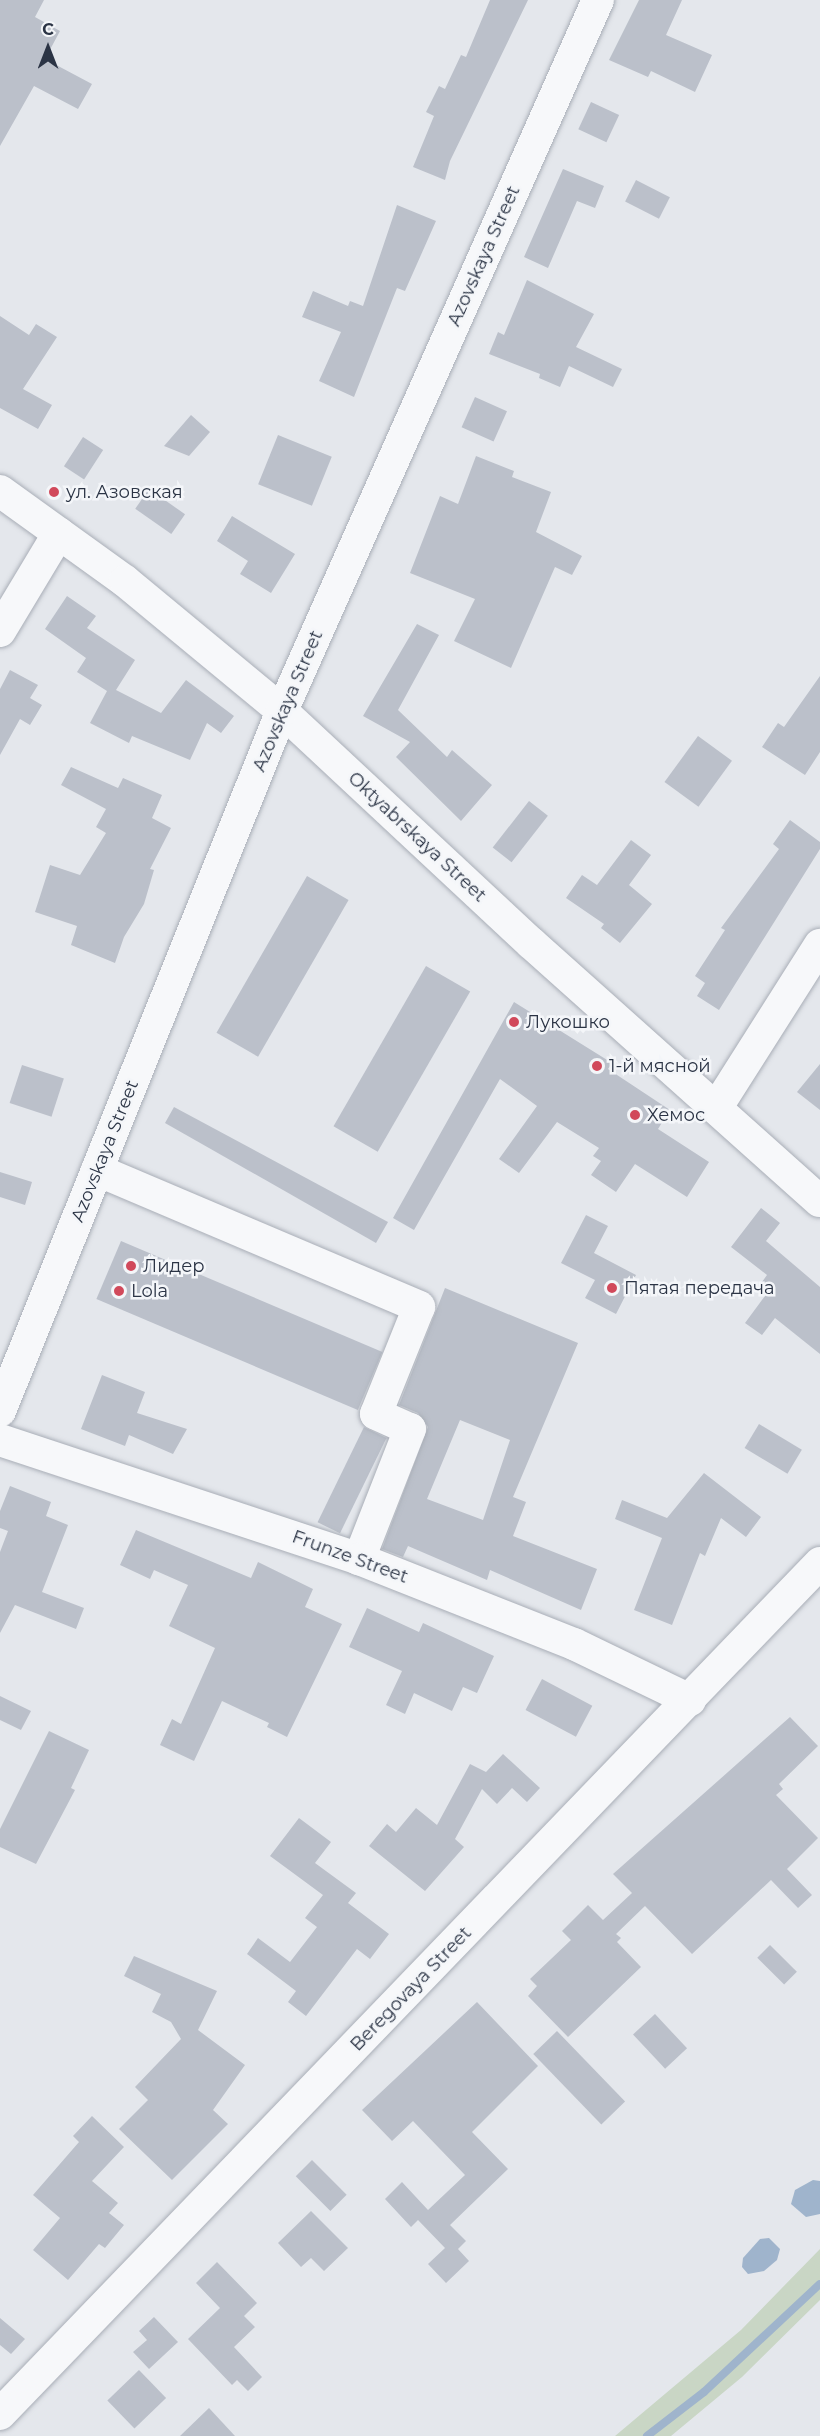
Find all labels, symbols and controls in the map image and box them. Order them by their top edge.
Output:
north arrow [18,18,78,78]
text: С [42,20,54,39]
street label: Azovskaya Street [443,182,525,330]
place label: ул. Азовская [66,481,183,503]
marker: ул. Азовская [47,485,61,499]
street label: Azovskaya Street [248,627,328,775]
street label: Oktyabrskaya Street [344,767,490,907]
place label: Лукошко [526,1011,610,1033]
marker: Лукошко [507,1015,521,1029]
place label: 1-й мясной [609,1055,711,1077]
marker: 1-й мясной [590,1059,604,1073]
street label: Azovskaya Street [67,1077,143,1225]
place label: Хемос [647,1104,705,1126]
marker: Хемос [628,1108,642,1122]
place label: Лидер [143,1255,205,1277]
marker: Лидер [124,1259,138,1273]
place label: Пятая передача [624,1277,774,1299]
place label: Lola [131,1280,168,1302]
marker: Пятая передача [605,1281,619,1295]
marker: Lola [112,1284,126,1298]
street label: Frunze Street [289,1526,411,1588]
street label: Beregovaya Street [346,1922,476,2056]

